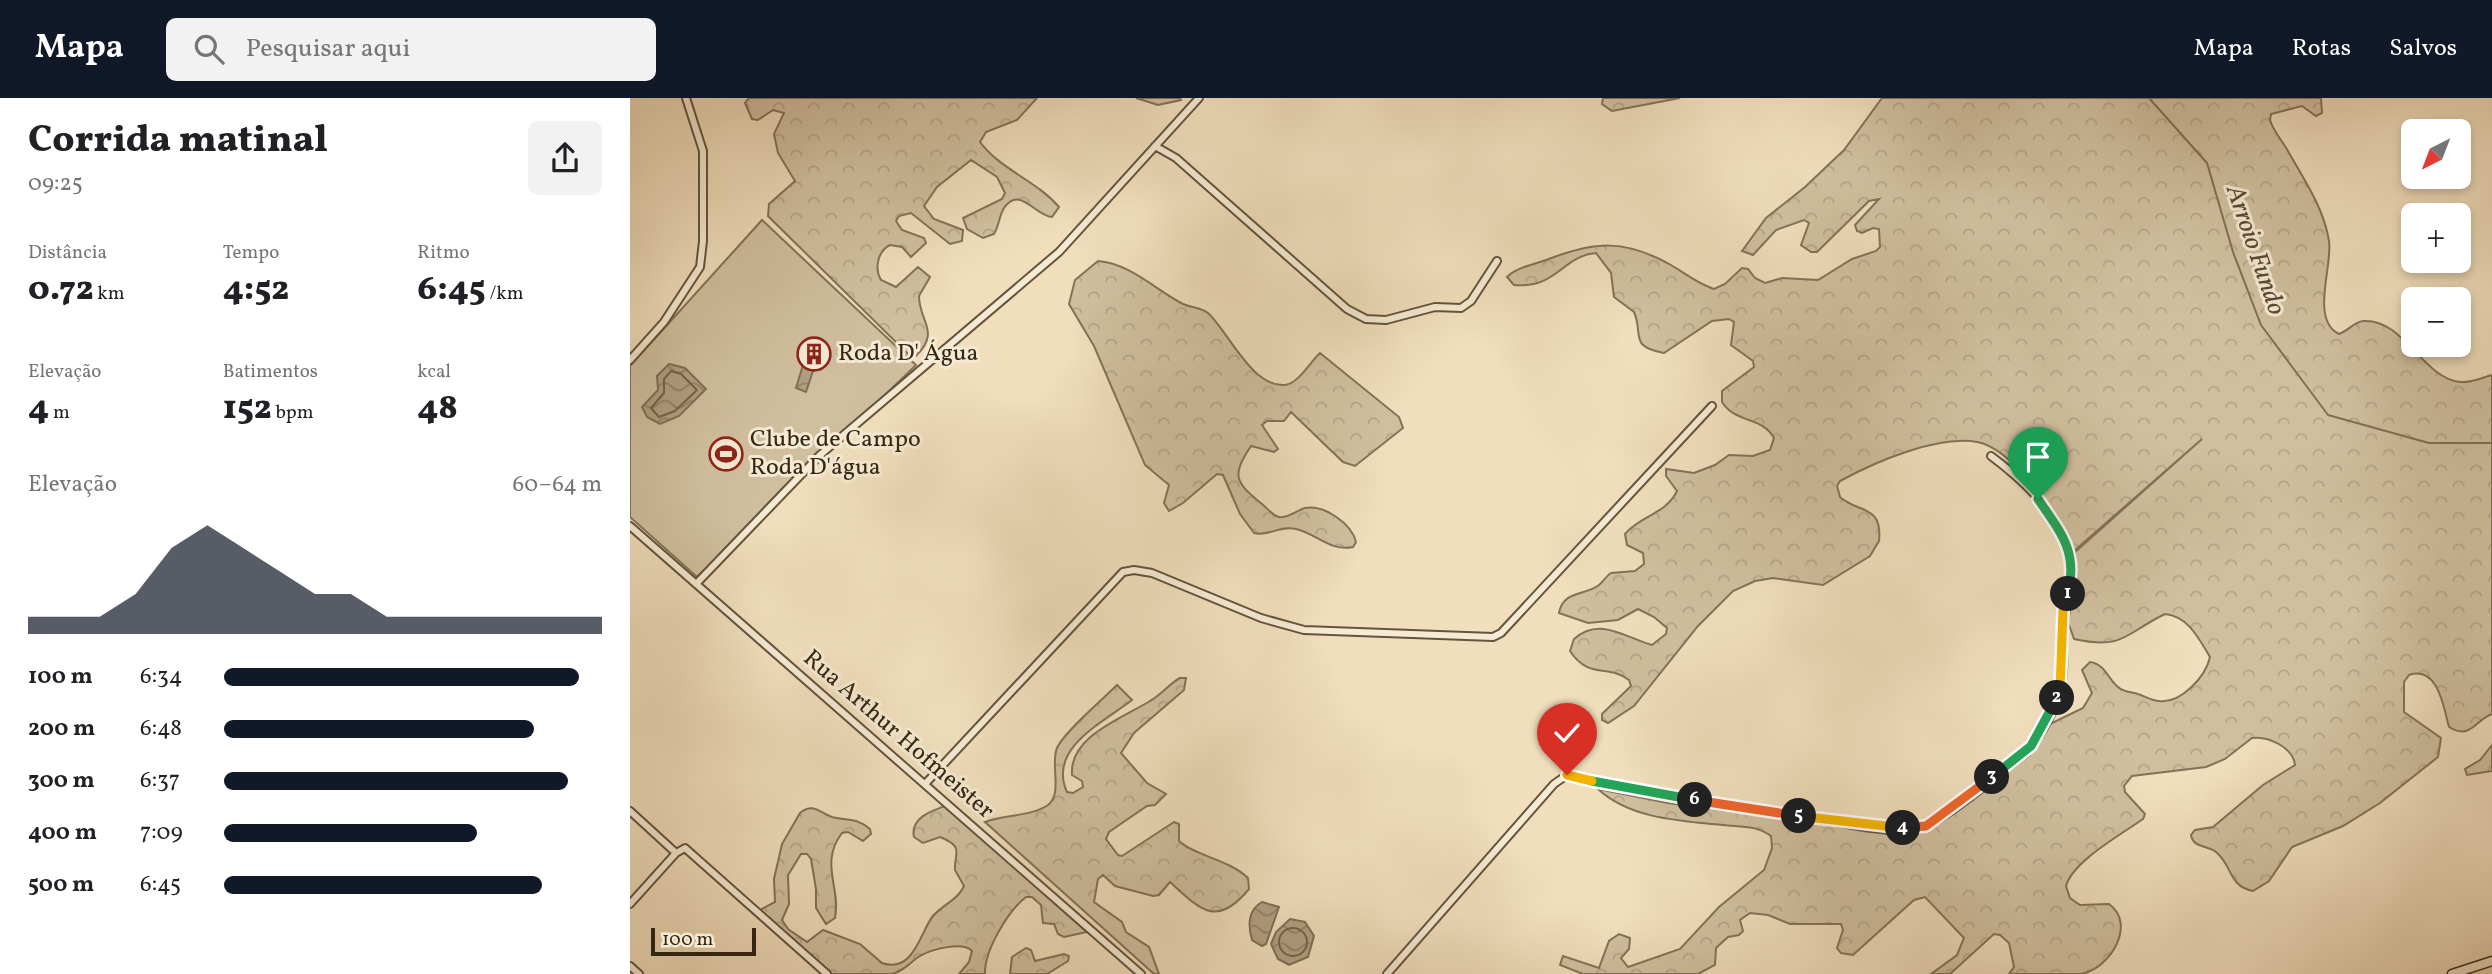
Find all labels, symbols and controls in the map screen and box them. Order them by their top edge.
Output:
search box [166,18,656,81]
text: Mapa [35,26,124,72]
icon: search [190,30,228,68]
text: Pesquisar aqui [246,31,410,67]
text: Mapa [2194,32,2254,66]
text: Rotas [2292,32,2351,66]
text: Salvos [2389,32,2457,66]
text: Corrida matinal [28,115,328,168]
north arrow [2401,119,2471,189]
map controls [2401,119,2471,357]
button: share [528,121,602,195]
text: 09:25 [28,168,83,200]
water label: Arroio Fundo [2216,179,2294,320]
button: + [2401,203,2471,273]
text: Distância [28,240,107,266]
text: Tempo [223,240,279,266]
text: Ritmo [417,240,470,266]
text: 0.72 [28,266,94,314]
text: 4:52 [223,266,289,314]
text: 6:45 [417,266,486,314]
text: km [94,281,125,307]
text: /km [486,281,524,307]
button: − [2401,287,2471,357]
building icon: Roda D' Água [795,335,833,373]
place label: Roda D' Água [838,337,978,371]
text: Elevação [28,359,101,385]
text: Batimentos [223,359,318,385]
text: kcal [417,359,451,385]
text: 4 [28,385,49,433]
text: 152 [223,385,272,433]
text: 48 [417,385,458,433]
text: m [49,400,70,426]
text: bpm [272,400,314,426]
place label: Clube de Campo Roda D'água [750,423,921,485]
pin [2008,427,2068,499]
sports icon: Clube de Campo Roda D'água [707,435,745,473]
icon: arrive [2019,438,2057,476]
text: Elevação [28,469,117,501]
text: 60–64 m [513,469,602,501]
pin: 1 [2050,576,2086,612]
text: 1 [2064,580,2071,606]
street label: Rua Arthur Hofmeister [795,642,1001,828]
text: 100 m [28,661,93,693]
text: 6:34 [140,661,183,693]
pin: 2 [2040,680,2074,716]
text: 2 [2052,684,2061,710]
pin [1537,703,1597,775]
text: 200 m [28,713,95,745]
text: 6:48 [140,713,182,745]
icon: check [1548,714,1586,752]
pin: 3 [1974,760,2010,794]
text: 3 [1987,763,1996,789]
text: 300 m [28,765,95,797]
text: 6:37 [140,765,180,797]
pin: 6 [1678,782,1712,818]
text: 6 [1689,786,1700,812]
pin: 5 [1782,798,1816,834]
text: 5 [1794,802,1803,828]
pin: 4 [1886,810,1920,846]
text: 4 [1897,814,1908,840]
text: 400 m [28,817,97,849]
text: 7:09 [140,817,183,849]
text: 500 m [28,869,94,901]
text: 6:45 [140,869,181,901]
scale bar [651,925,756,957]
text: 100 m [662,927,713,953]

